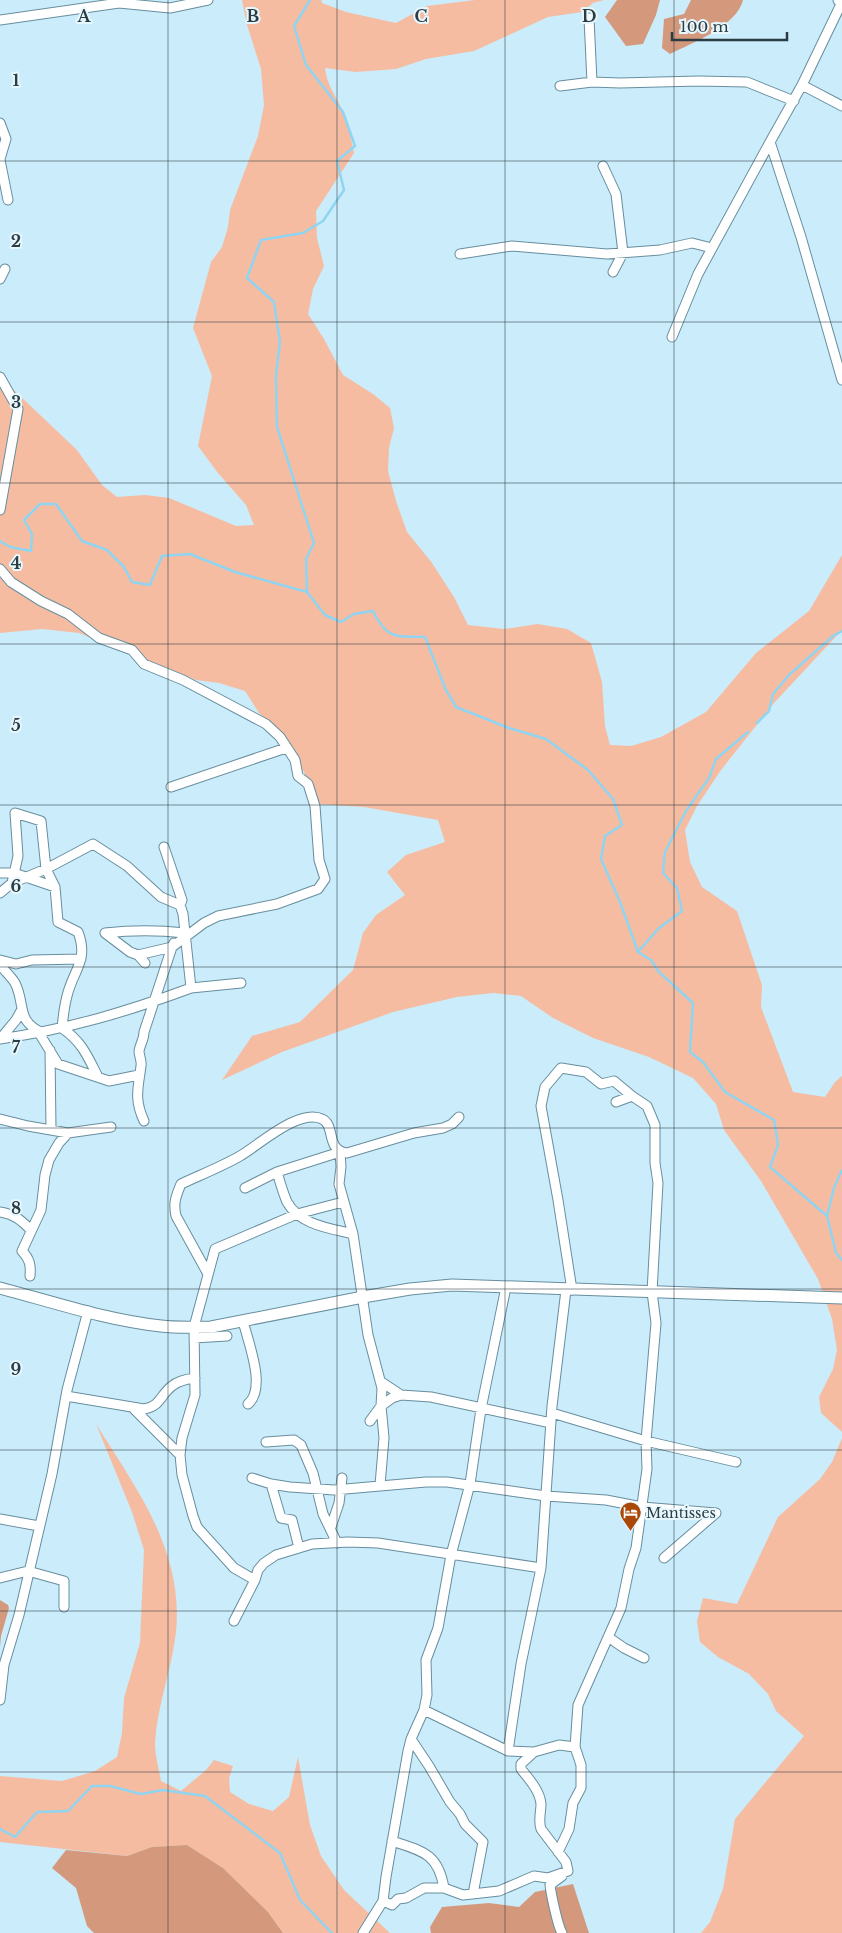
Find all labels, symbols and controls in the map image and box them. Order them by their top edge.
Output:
text: A [77,6,92,26]
text: B [247,6,260,26]
text: C [414,6,428,26]
text: D [582,6,596,26]
scale bar [672,10,787,42]
text: 100 m [680,17,729,36]
text: 1 [13,70,20,90]
text: 2 [11,231,21,251]
text: 3 [11,392,21,412]
text: 4 [11,553,21,573]
text: 5 [11,715,21,735]
text: 6 [11,876,22,896]
text: 7 [12,1037,21,1057]
text: 8 [11,1198,21,1218]
text: 9 [11,1359,22,1379]
hotel icon: Mantisses [618,1501,642,1532]
place label: Mantisses [646,1504,716,1522]

